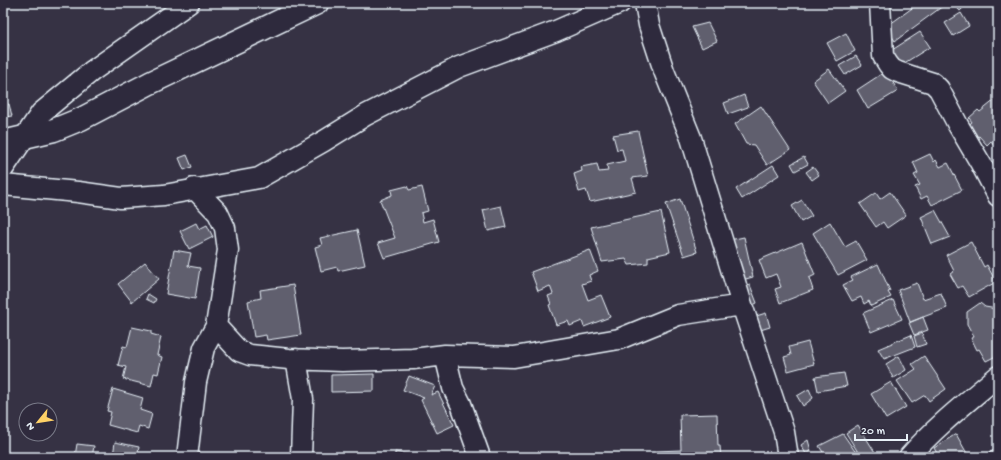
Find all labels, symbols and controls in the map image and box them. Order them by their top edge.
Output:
north arrow [18,402,58,442]
scale bar [855,416,907,442]
text: N [24,420,38,432]
text: 20 m [861,425,886,439]

